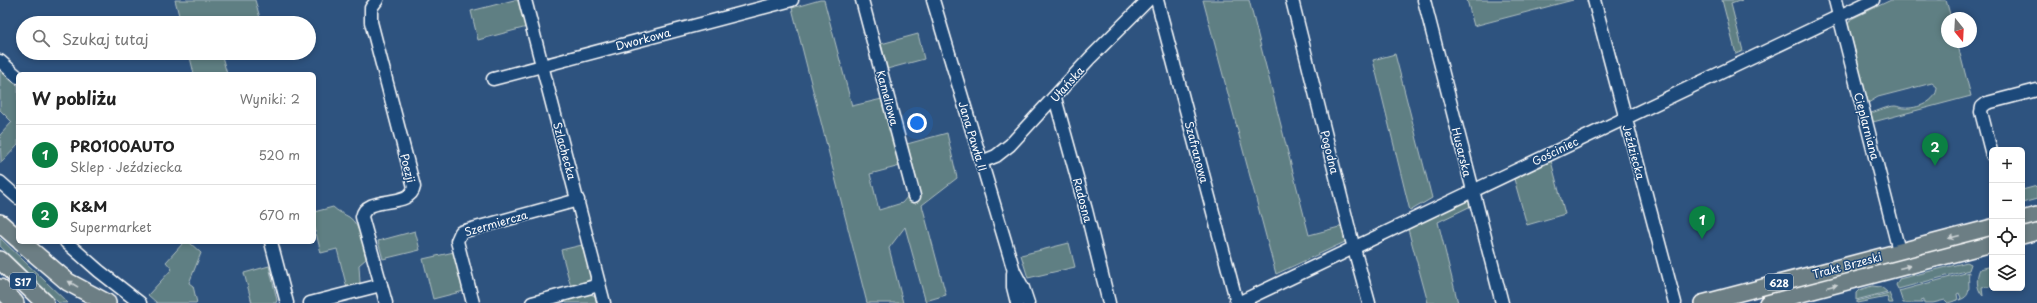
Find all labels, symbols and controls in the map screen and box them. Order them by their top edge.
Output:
north arrow [1941,12,1977,48]
search box [16,16,316,60]
street label: Dworkowa [614,23,672,54]
icon: search [30,27,52,49]
text: Szukaj tutaj [62,27,149,50]
street label: Ułańska [1046,62,1088,106]
street label: Kameliowa [872,68,904,128]
text: W pobliżu [32,85,117,111]
text: Wyniki: 2 [240,89,300,108]
street label: Cieplarniana [1850,90,1884,162]
street label: Jana Pawła II [954,99,992,173]
your location [907,113,927,133]
street label: Szafranowa [1181,119,1213,185]
street label: Szlachecka [549,120,581,182]
street label: Jeździecka [1618,123,1650,182]
street label: Husarska [1448,125,1476,179]
street label: Pogodna [1316,128,1344,176]
street label: Gościniec [1529,132,1581,170]
pin: 2 [1922,133,1948,166]
text: PRO100AUTO [70,134,175,157]
text: 1 [42,145,48,164]
text: 520 m [258,145,300,164]
map controls [1989,147,2025,291]
button: + [1989,147,2025,183]
street label: Poezji [396,152,420,184]
text: Sklep · Jeździecka [70,157,182,176]
street label: Radosna [1069,176,1097,224]
button: − [1989,183,2025,219]
text: K&M [70,194,107,217]
text: 2 [40,205,50,224]
text: 670 m [259,205,300,224]
street label: Szermiercza [462,206,530,240]
pin: 1 [1689,206,1715,239]
text: Supermarket [70,217,152,236]
button: locate [1989,219,2025,255]
one-way arrow [1948,234,1960,240]
street label: Trakt Brzeski [1810,248,1884,282]
button: layers [1989,255,2025,291]
one-way arrow [1899,264,1911,270]
road number: S17 [10,273,36,289]
road number: 628 [1765,274,1793,290]
one-way arrow [67,281,79,288]
one-way arrow [1826,283,1838,289]

